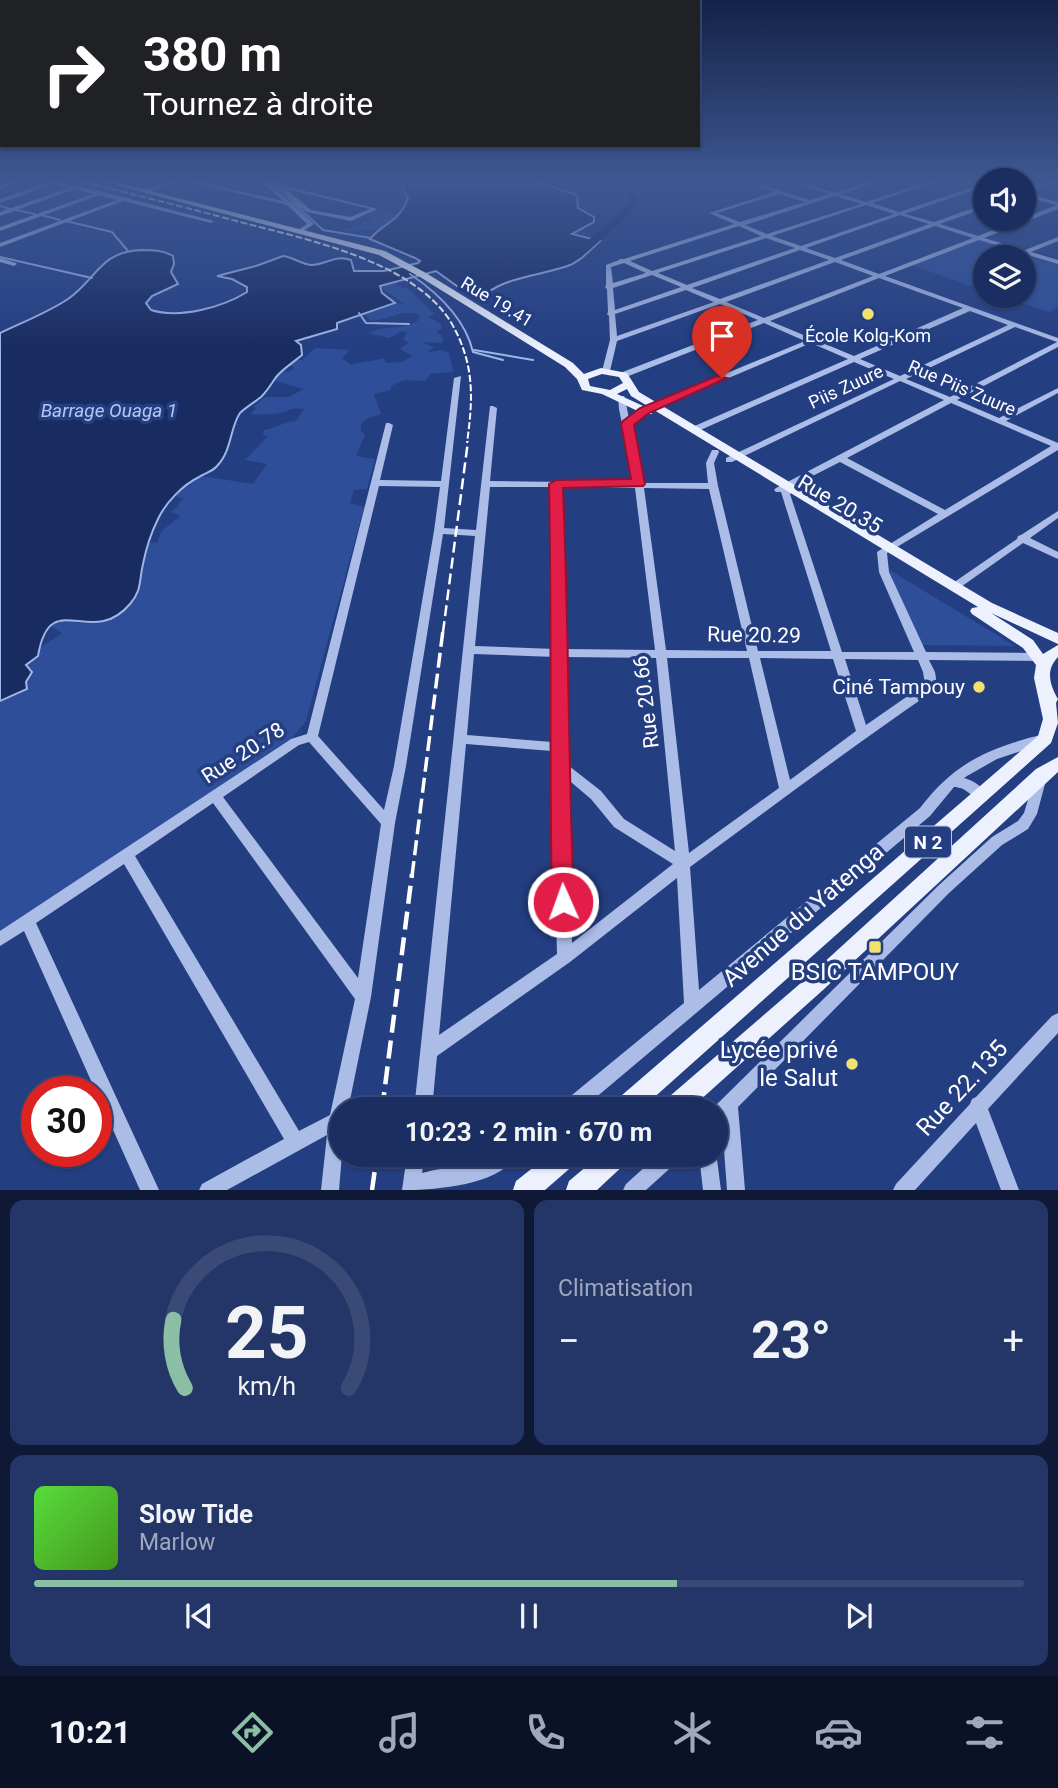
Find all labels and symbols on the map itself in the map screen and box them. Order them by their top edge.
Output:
street label: Rue 19.41 [457,272,537,331]
pin [692,306,752,378]
marker: École Kolg-Kom [860,306,876,322]
place label: École Kolg-Kom [805,325,931,346]
street label: Rue Piis Zuure [905,355,1019,420]
street label: Piis Zuure [805,360,886,413]
water label: Barrage Ouaga 1 [41,399,177,422]
street label: Rue 20.35 [794,470,886,538]
street label: Rue 20.29 [707,622,801,648]
street label: Rue 20.66 [628,654,664,750]
place label: Ciné Tampouy [832,675,965,699]
marker: Ciné Tampouy [971,679,987,695]
street label: Rue 20.78 [197,717,289,789]
road number: N 2 [905,827,951,858]
street label: Avenue du Yatenga [717,837,889,993]
position arrow [526,865,600,939]
marker: BSIC TAMPOUY [867,939,883,955]
place label: BSIC TAMPOUY [791,958,960,986]
street label: Rue 22.135 [911,1034,1013,1142]
place label: Lycée privé le Salut [720,1036,838,1092]
marker: Lycée privé le Salut [844,1056,860,1072]
speed limit sign: 30 [21,1076,112,1167]

